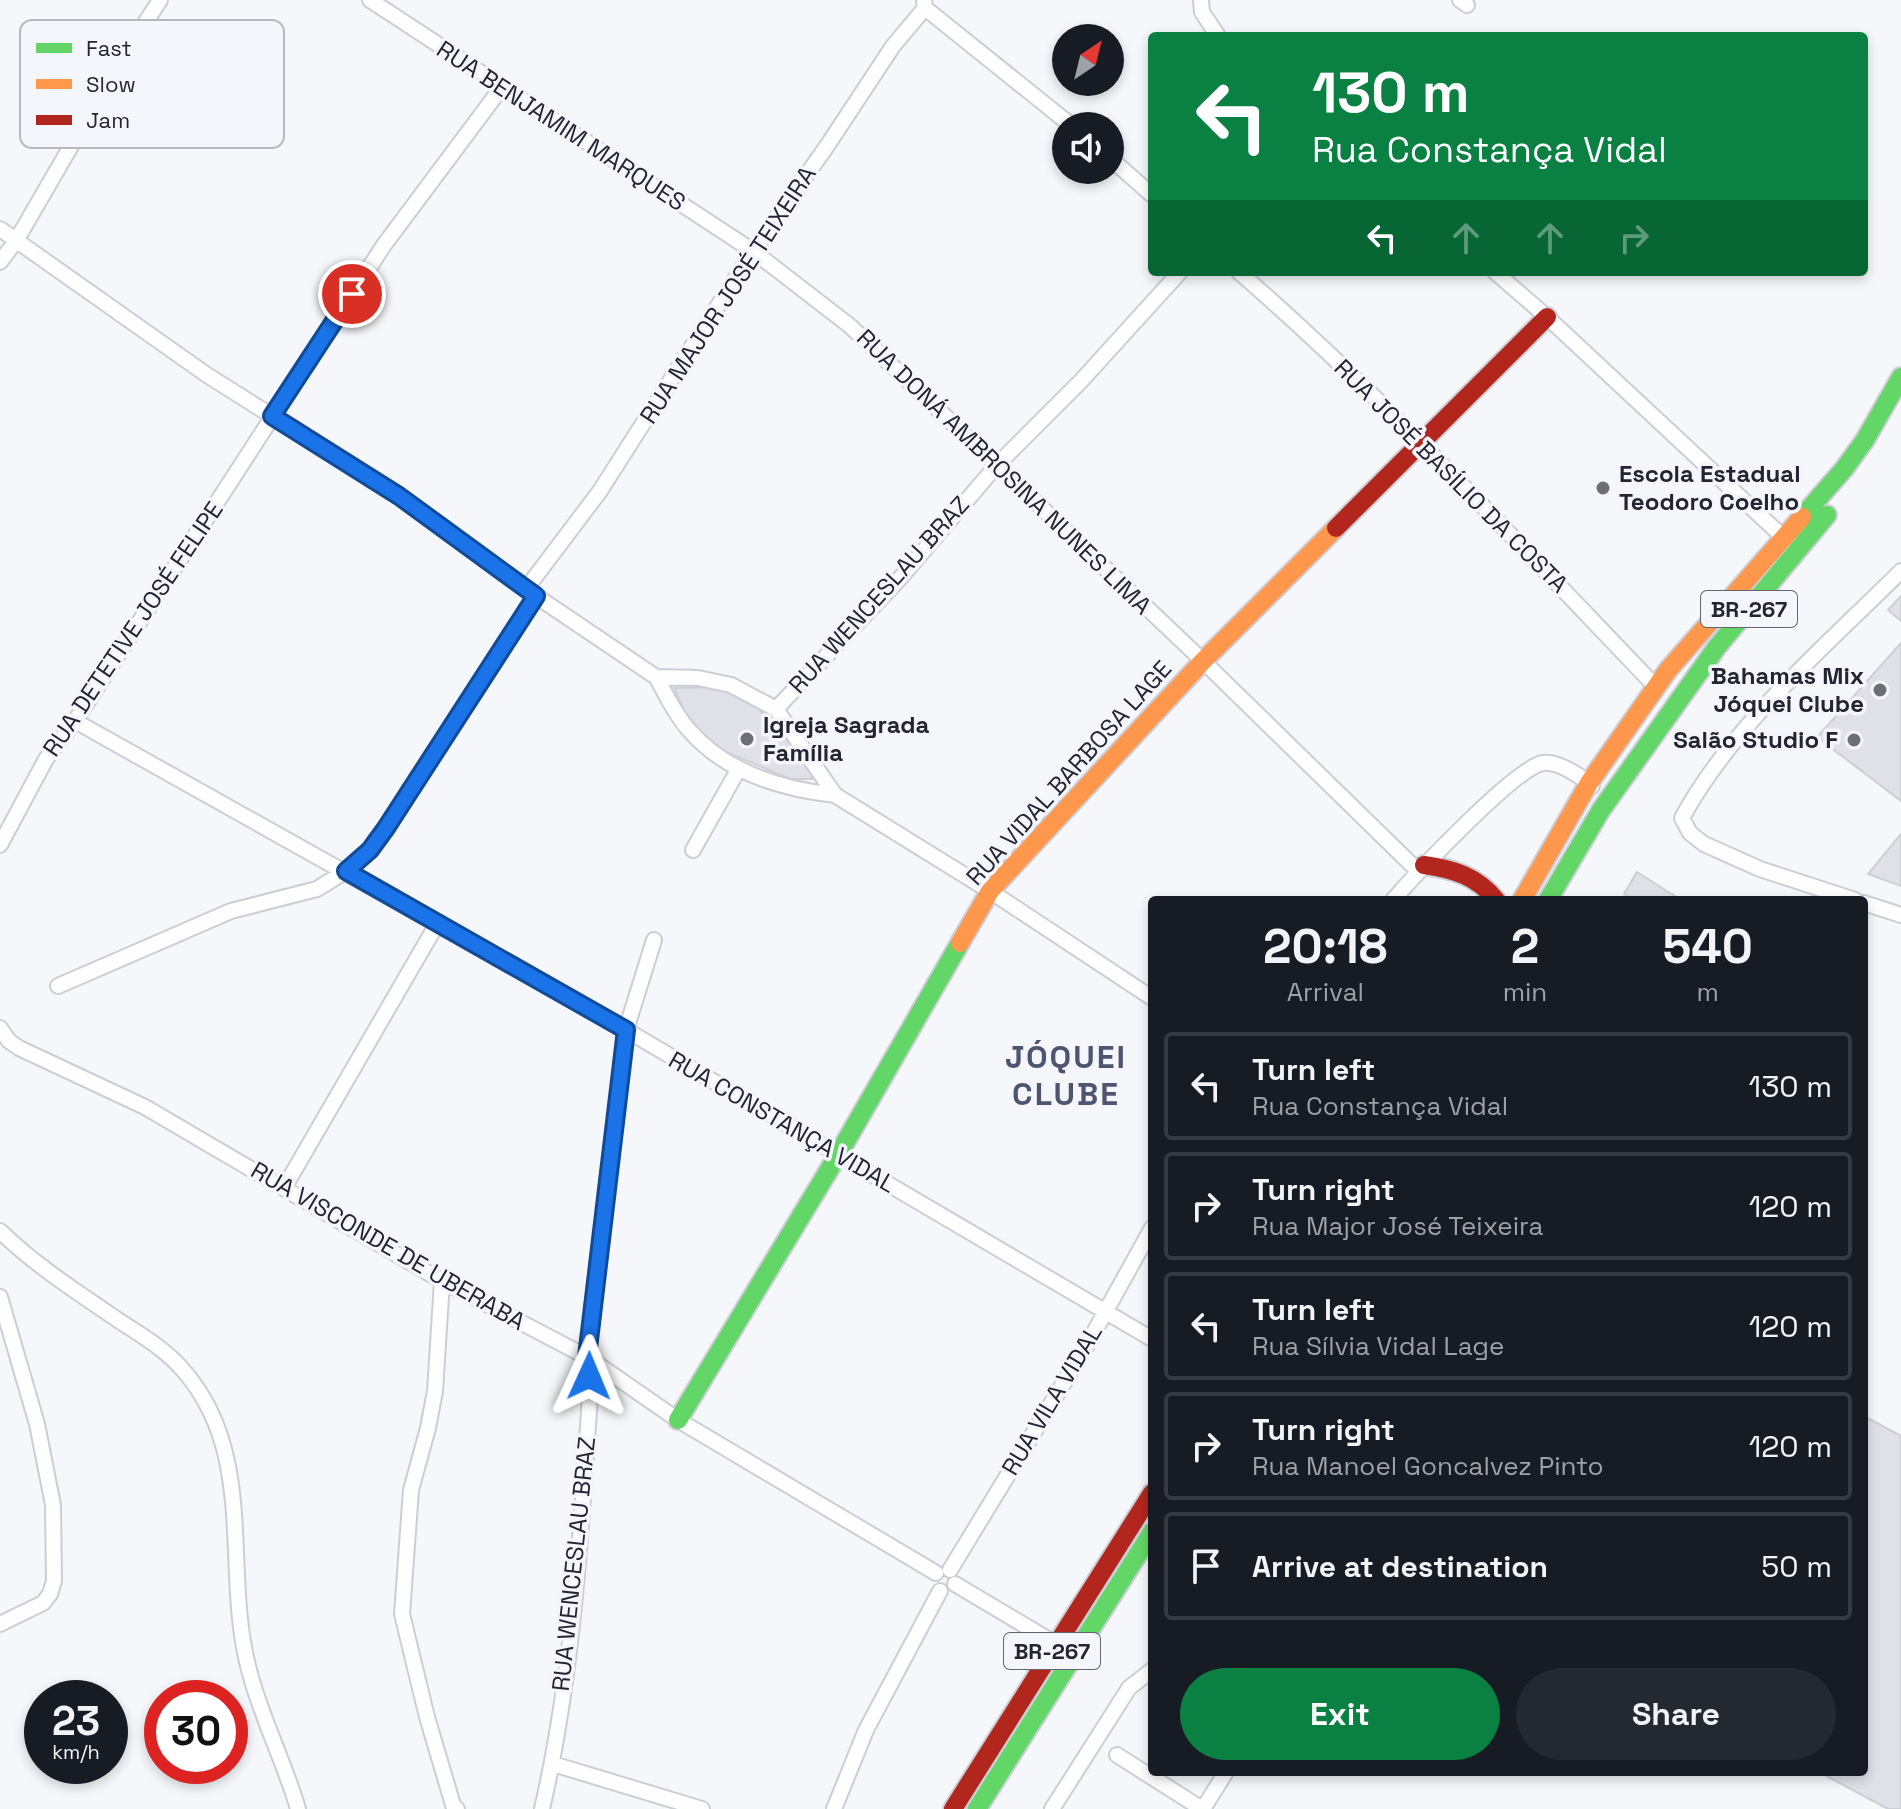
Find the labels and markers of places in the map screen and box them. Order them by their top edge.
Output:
pin [318,260,386,328]
place label: Escola Estadual Teodoro Coelho [1619,458,1801,517]
marker: Escola Estadual Teodoro Coelho [1594,479,1612,497]
place label: Bahamas Mix Jóquei Clube [1711,660,1864,719]
marker: Bahamas Mix Jóquei Clube [1871,681,1889,699]
place label: Igreja Sagrada Família [763,709,930,768]
place label: Salão Studio F [1673,724,1838,755]
marker: Igreja Sagrada Família [738,730,756,748]
marker: Salão Studio F [1845,731,1863,749]

